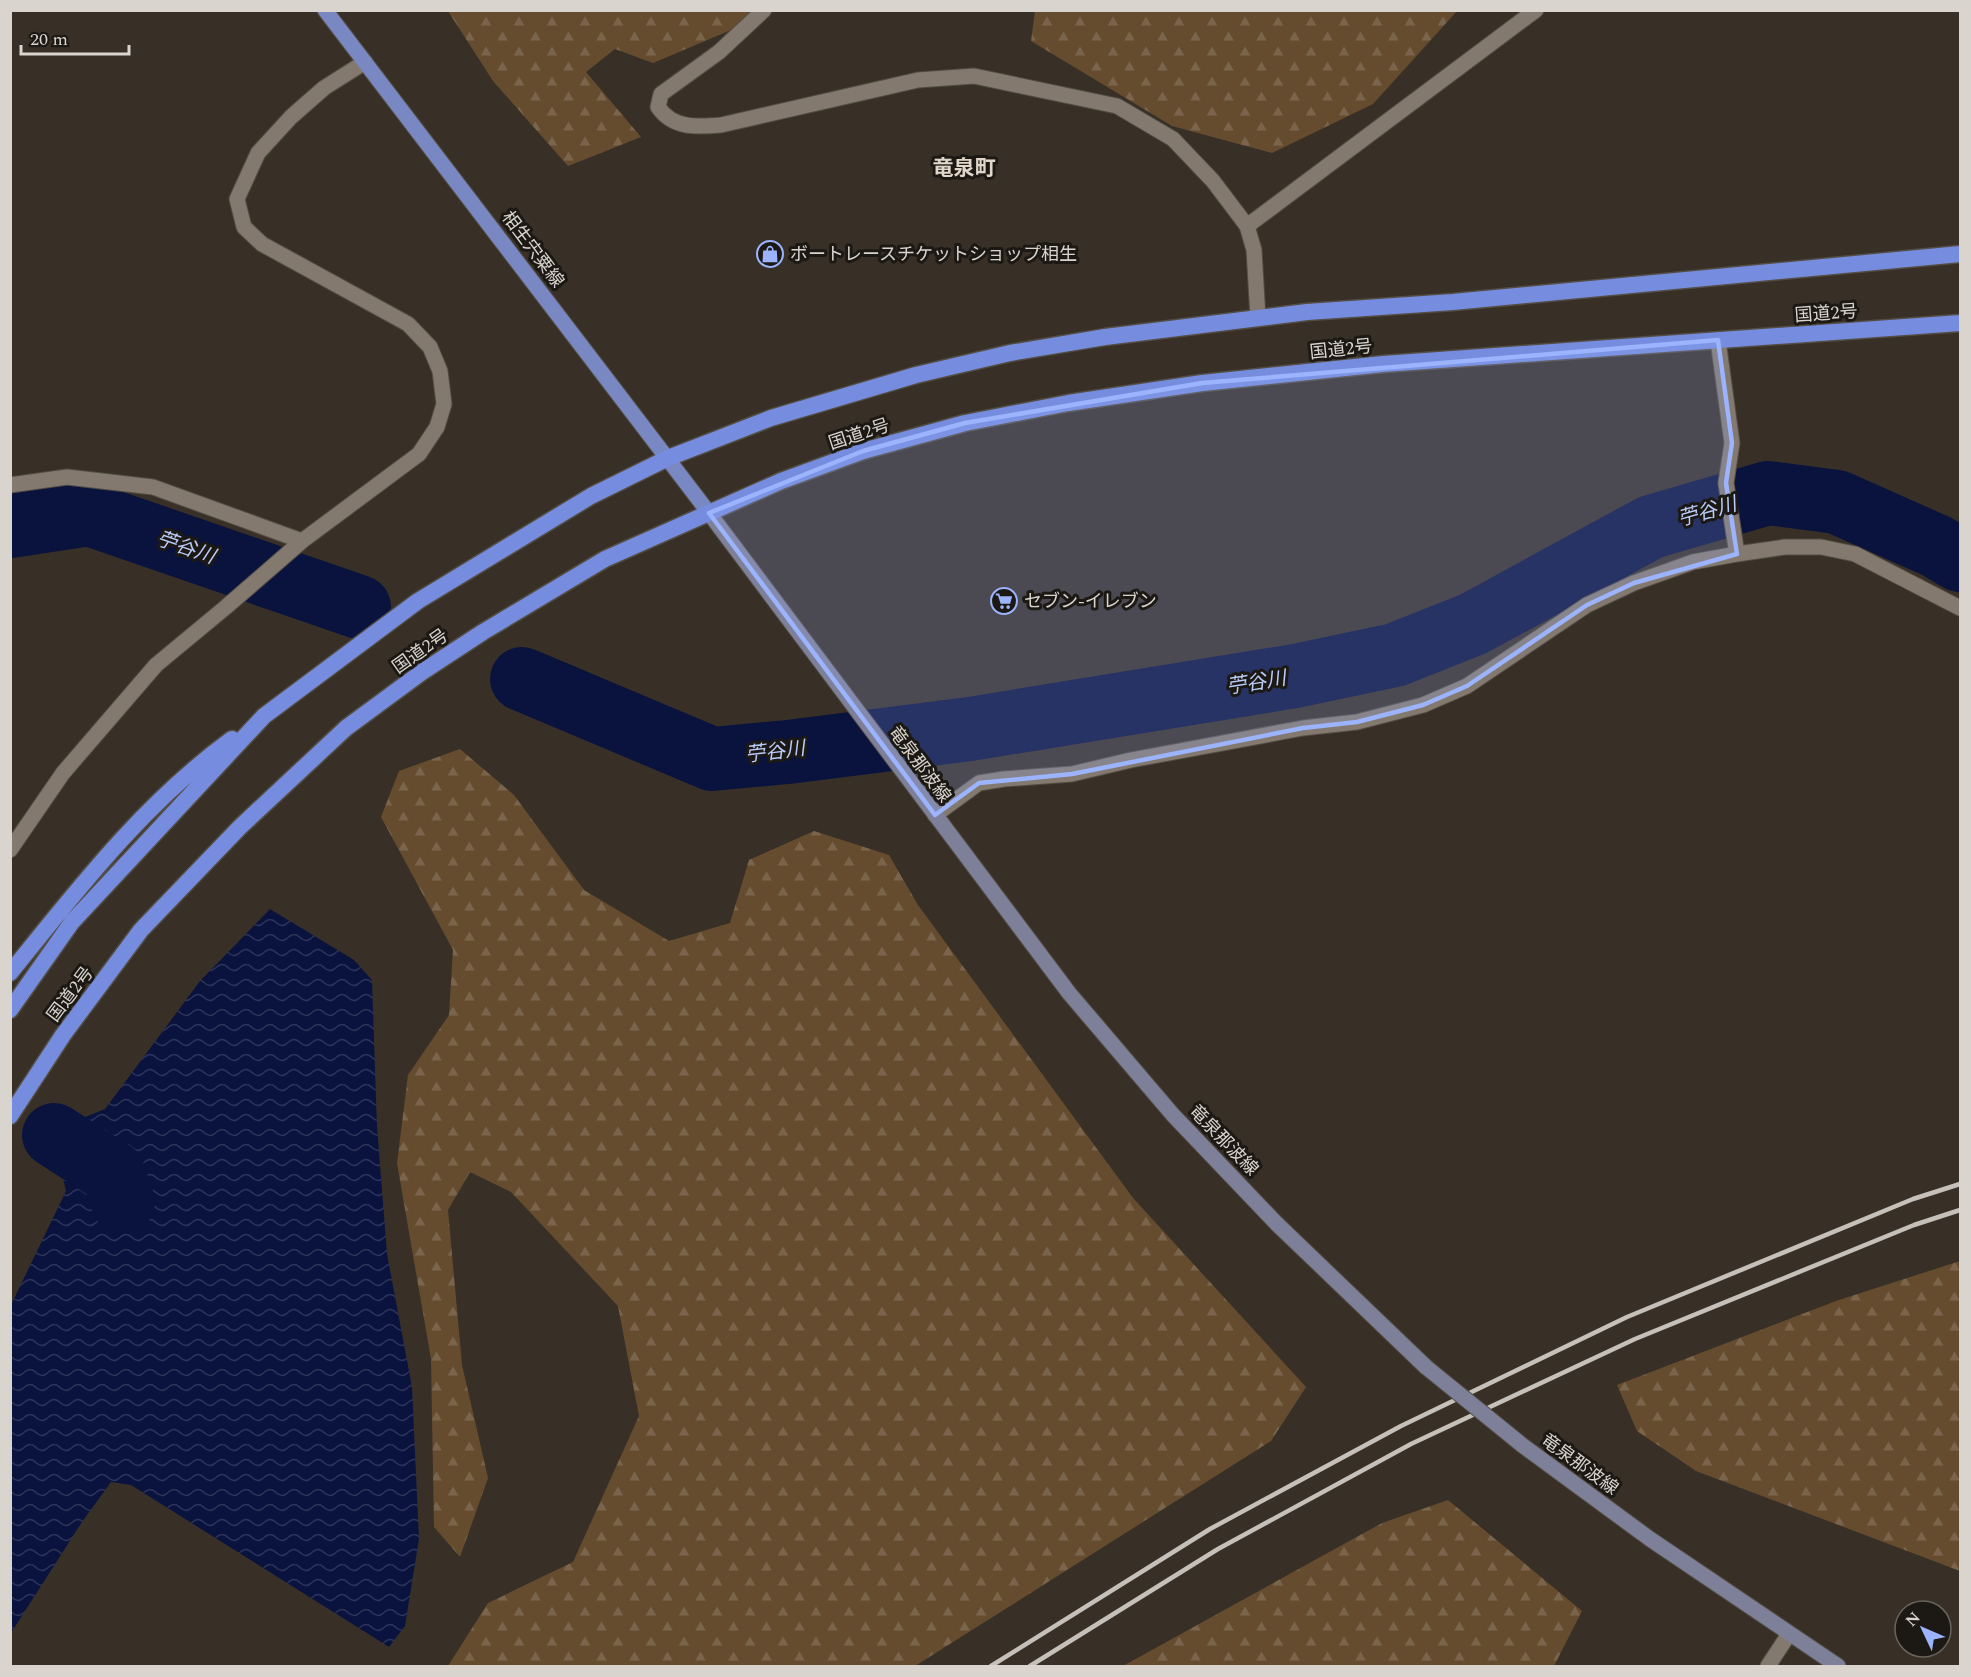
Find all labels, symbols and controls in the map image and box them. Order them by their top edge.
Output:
scale bar [21,18,129,56]
text: 20 m [30,26,68,53]
district label: 竜泉町 [933,153,996,185]
street label: 相生宍粟線 [495,205,570,293]
shop icon: ボートレースチケットショップ相生 [755,239,785,269]
place label: ボートレースチケットショップ相生 [790,241,1077,268]
street label: 国道2号 [1794,298,1858,329]
street label: 国道2号 [1308,333,1374,366]
street label: 国道2号 [825,412,893,457]
water label: 苧谷川 [1674,489,1742,535]
water label: 苧谷川 [152,524,221,573]
supermarket icon: セブン-イレブン [989,586,1019,616]
place label: セブン-イレブン [1024,588,1157,615]
street label: 国道2号 [387,622,454,681]
water label: 苧谷川 [1224,663,1290,702]
street label: 竜泉那波線 [882,720,957,808]
water label: 苧谷川 [744,733,809,771]
street label: 国道2号 [41,961,100,1028]
street label: 竜泉那波線 [1183,1099,1265,1182]
street label: 竜泉那波線 [1535,1427,1624,1502]
north arrow [1893,1599,1953,1659]
text: N [1900,1606,1926,1632]

